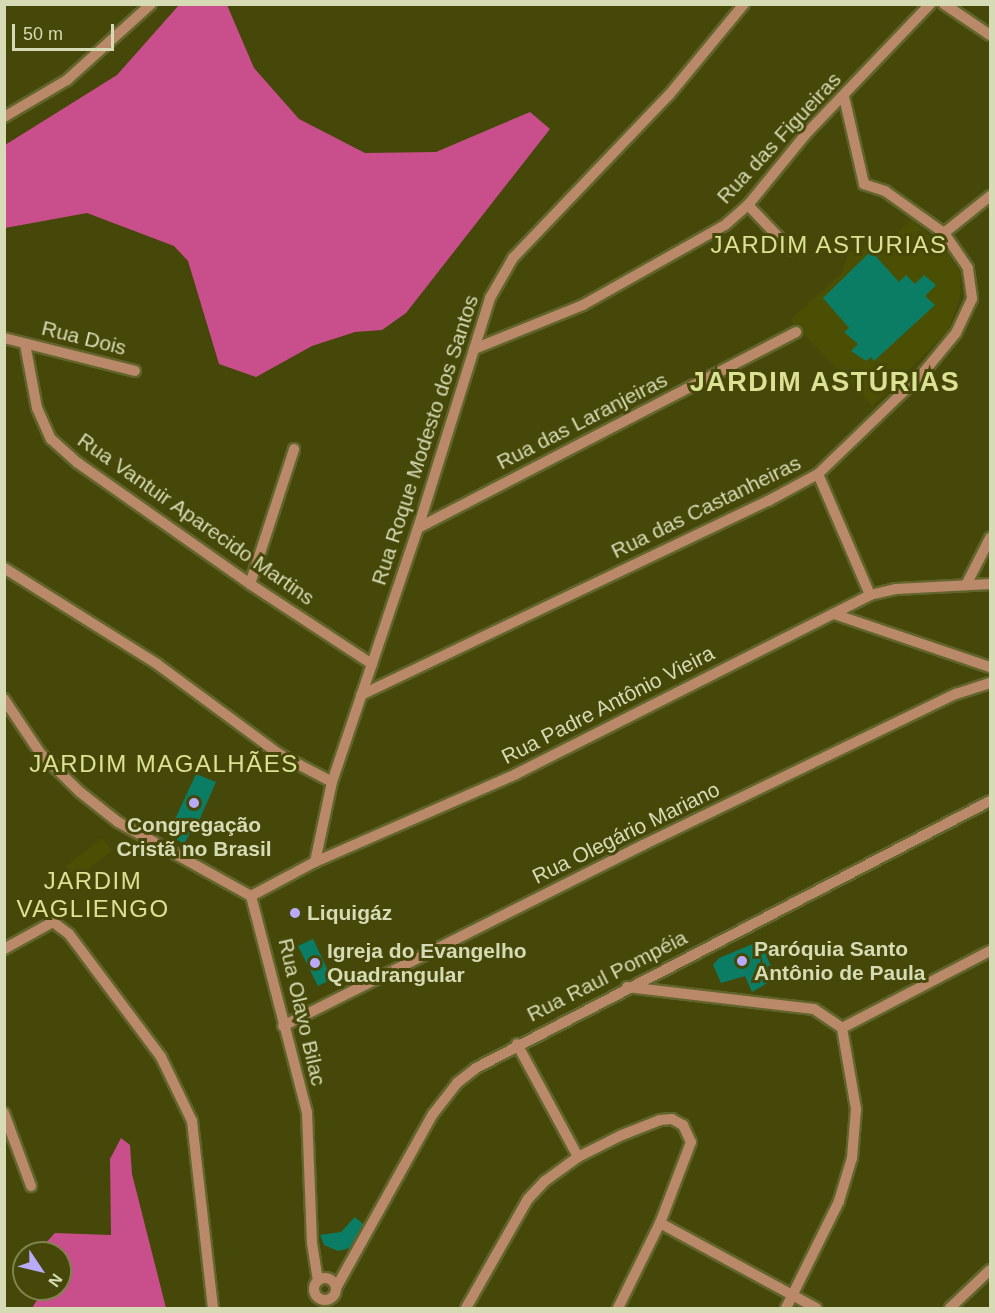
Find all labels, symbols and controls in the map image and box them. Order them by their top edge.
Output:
scale bar [15,12,117,50]
text: 50 m [23,24,63,44]
street label: Rua das Figueiras [712,67,846,209]
district label: JARDIM ASTURIAS [710,231,948,259]
street label: Rua Roque Modesto dos Santos [366,292,484,588]
street label: Rua Dois [39,315,129,361]
street label: Rua das Laranjeiras [493,367,671,475]
district label: JARDIM ASTÚRIAS [689,367,961,399]
street label: Rua Vantuir Aparecido Martins [72,427,320,611]
street label: Rua das Castanheiras [607,450,805,564]
street label: Rua Padre Antônio Vieira [497,640,719,770]
district label: JARDIM MAGALHÃES [29,750,299,778]
street label: Rua Olegário Mariano [528,777,724,889]
marker: Congregação Cristã no Brasil [187,796,201,810]
place label: Congregação Cristã no Brasil [116,812,272,862]
district label: JARDIM VAGLIENGO [16,867,170,923]
place label: Liquigáz [307,900,392,926]
marker: Liquigáz [288,906,302,920]
street label: Rua Raul Pompéia [523,925,691,1027]
street label: Rua Olavo Bilac [273,936,331,1088]
place label: Paróquia Santo Antônio de Paula [754,936,926,986]
place label: Igreja do Evangelho Quadrangular [327,938,527,988]
marker: Paróquia Santo Antônio de Paula [735,954,749,968]
marker: Igreja do Evangelho Quadrangular [308,956,322,970]
north arrow [12,1241,72,1301]
text: N [45,1271,66,1290]

